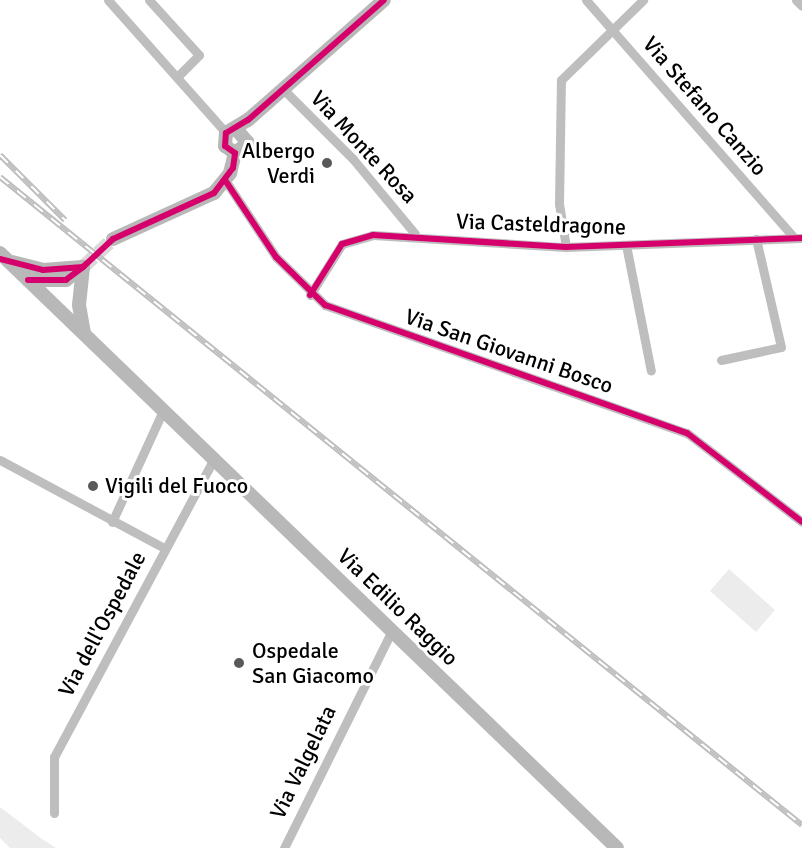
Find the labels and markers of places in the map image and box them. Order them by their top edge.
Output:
place label: Albergo Verdi [242,137,315,188]
marker: Albergo Verdi [320,156,334,170]
place label: Vigili del Fuoco [105,473,248,499]
marker: Vigili del Fuoco [86,479,100,493]
place label: Ospedale San Giacomo [252,637,374,688]
marker: Ospedale San Giacomo [230,654,248,672]

